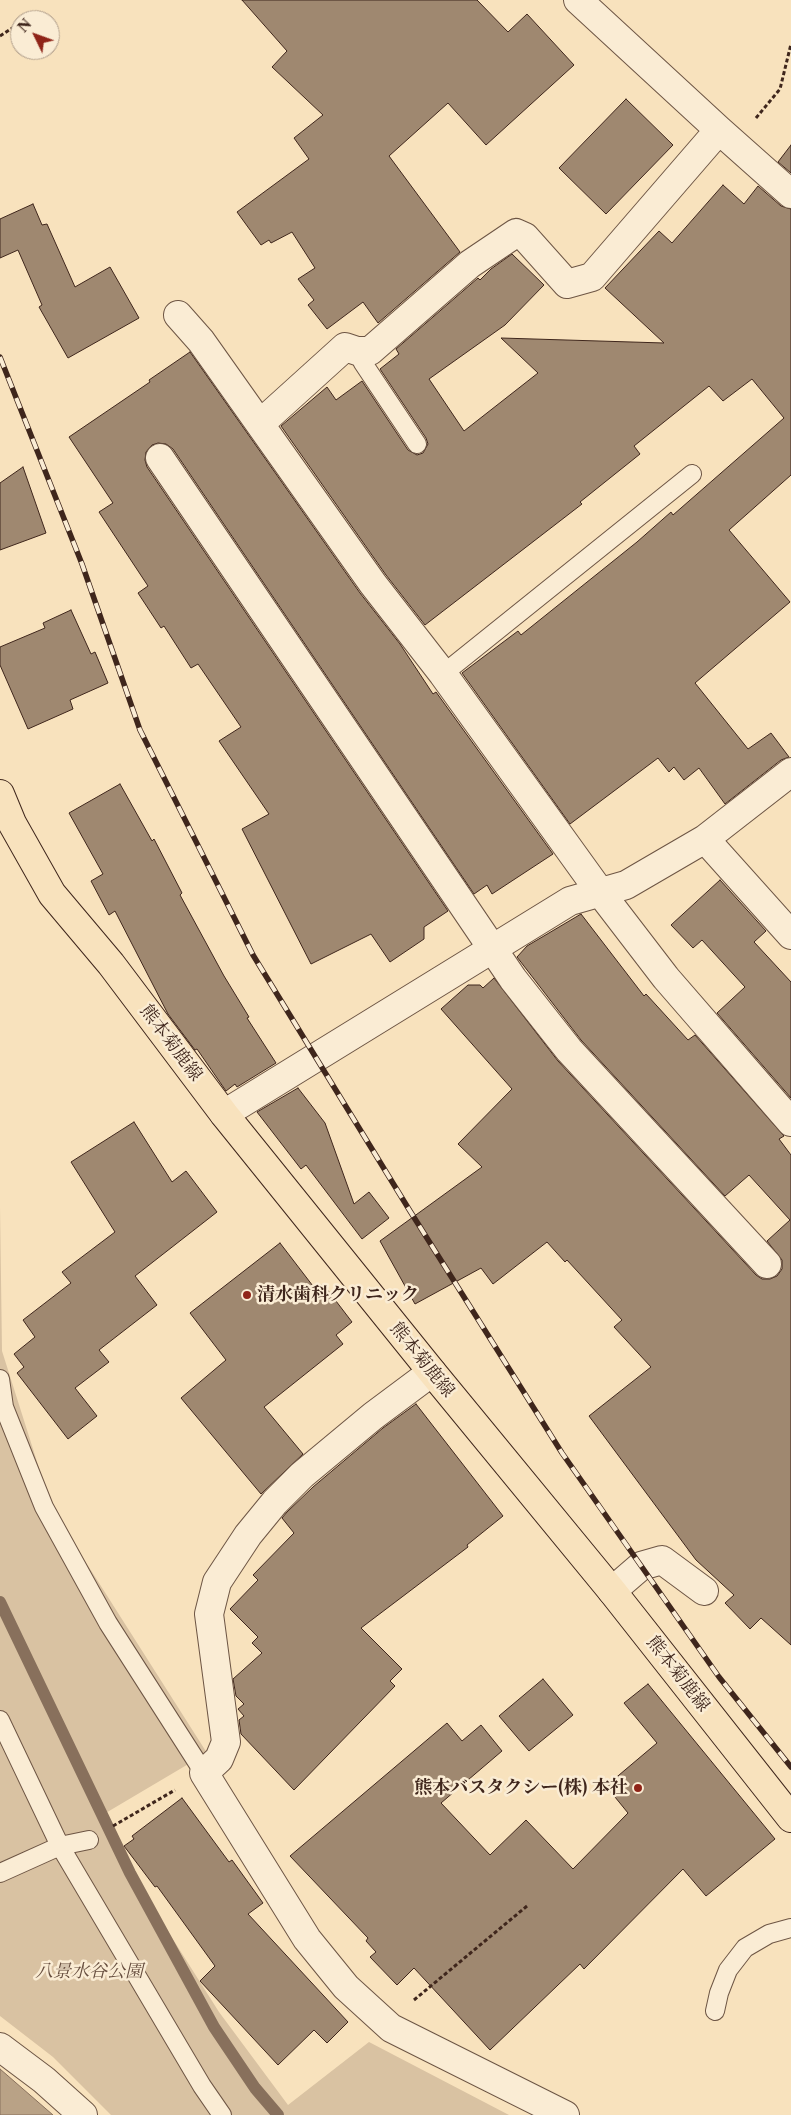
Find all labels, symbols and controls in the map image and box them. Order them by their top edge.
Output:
north arrow [10,10,60,60]
text: N [14,15,35,36]
street label: 熊本菊鹿線 [135,1001,207,1085]
place label: 清水歯科クリニック [257,1284,419,1306]
marker: 清水歯科クリニック [241,1289,253,1301]
street label: 熊本菊鹿線 [385,1318,459,1402]
street label: 熊本菊鹿線 [642,1632,714,1716]
place label: 熊本バスタクシー(株) 本社 [414,1777,628,1799]
marker: 熊本バスタクシー(株) 本社 [632,1782,644,1794]
park label: 八景水谷公園 [35,1961,143,1983]

